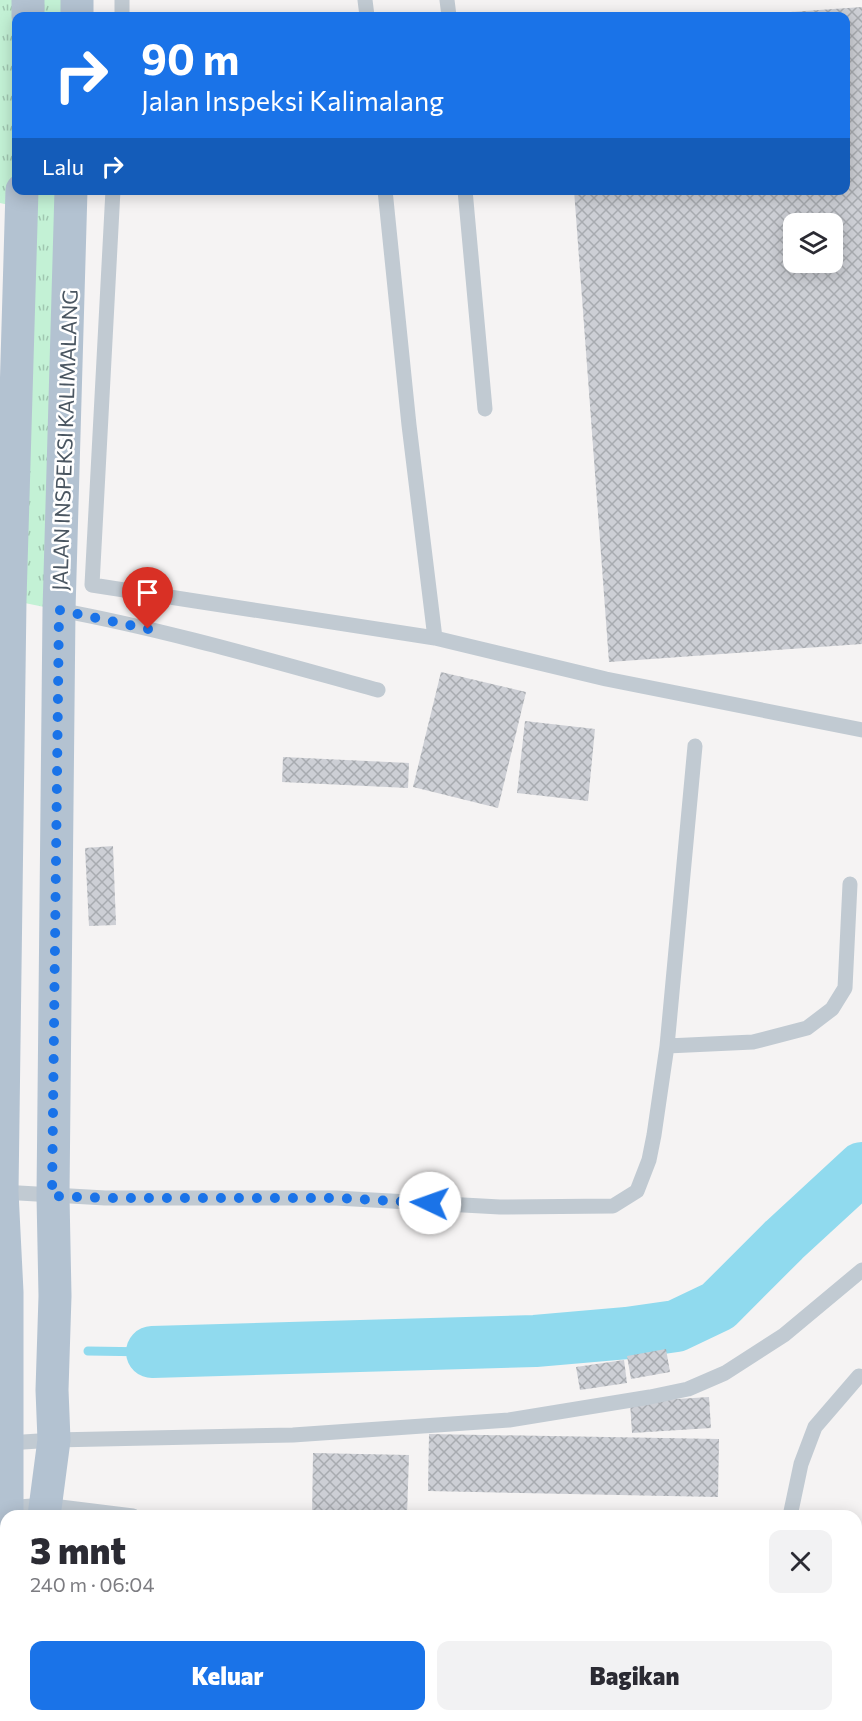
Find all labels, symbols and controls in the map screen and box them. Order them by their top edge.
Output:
text: 90 m [141,32,240,84]
icon: right [42,36,120,114]
text: Jalan Inspeksi Kalimalang [141,84,444,117]
icon: right [96,150,129,183]
text: Lalu [42,153,84,180]
map controls [783,213,843,273]
button: layers [783,213,843,273]
street label: JALAN INSPEKSI KALIMALANG [46,289,82,591]
pin [122,567,173,629]
icon: arrive [131,576,164,609]
position arrow [398,1171,462,1235]
text: 3 mnt [30,1527,126,1571]
button: close [769,1530,832,1593]
text: 240 m · 06:04 [30,1572,154,1596]
button: Keluar [30,1641,425,1710]
button: Bagikan [437,1641,832,1710]

